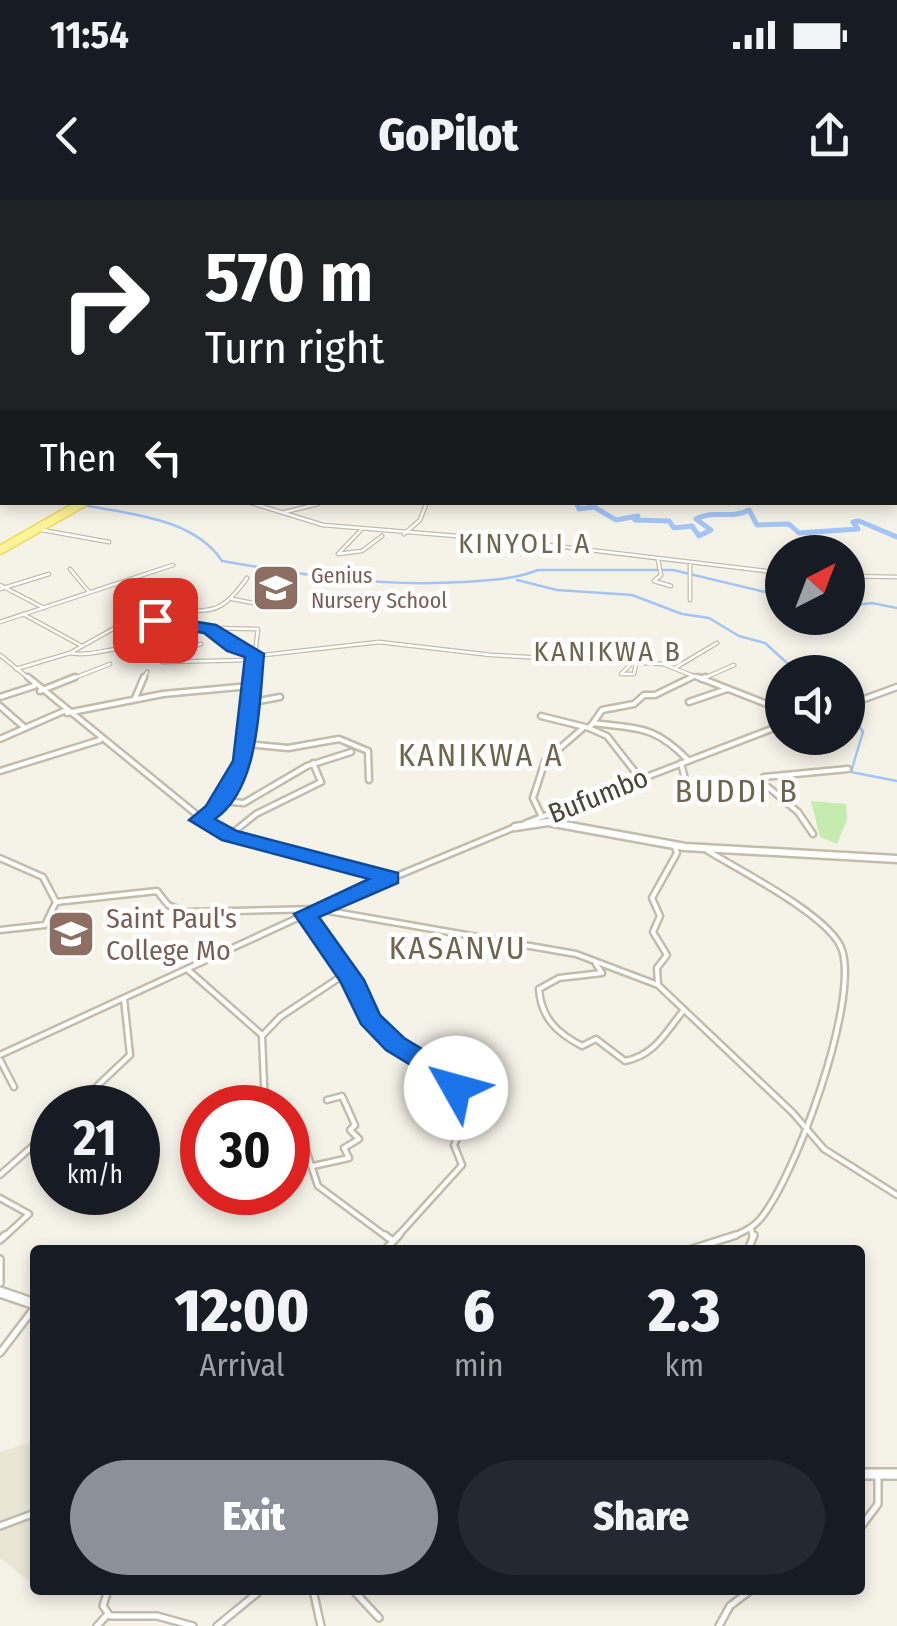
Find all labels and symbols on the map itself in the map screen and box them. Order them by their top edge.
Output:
district label: KINYOLI A [458,527,592,560]
north arrow [765,535,865,635]
school or university icon: Genius Nursery School [250,562,302,614]
place label: Genius Nursery School [311,562,447,614]
pin [113,578,198,663]
district label: KANIKWA B [534,635,682,668]
district label: KANIKWA A [398,736,564,774]
street label: Bufumbo [544,761,653,830]
district label: BUDDI B [675,772,799,810]
place label: Saint Paul's College Mo [106,902,237,967]
school or university icon: Saint Paul's College Mo [45,908,97,960]
district label: KASANVU [389,929,527,967]
position arrow [404,1036,508,1140]
speed limit sign: 30 [180,1085,310,1215]

